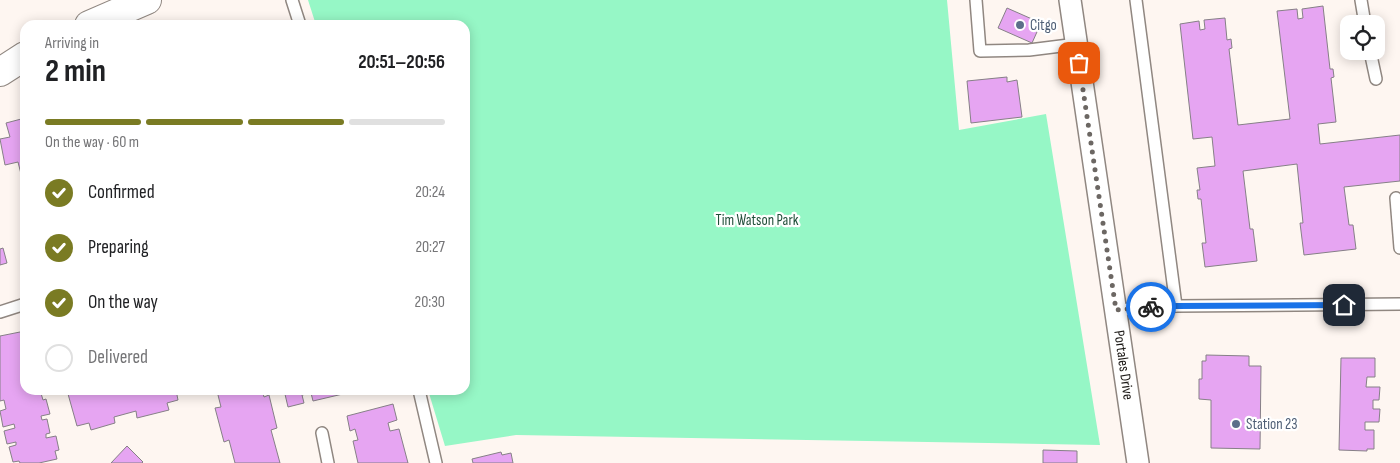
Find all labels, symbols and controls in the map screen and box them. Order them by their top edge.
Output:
map controls [1340,15,1385,60]
button: locate [1340,15,1385,60]
place label: Citgo [1030,16,1057,35]
marker: Citgo [1014,19,1026,31]
text: Arriving in [45,34,99,53]
pin [1058,42,1100,84]
icon: bag [1065,49,1093,77]
text: 20:51–20:56 [358,51,445,74]
text: 2 min [45,52,106,91]
text: On the way · 60 m [45,133,139,152]
icon: check [45,179,73,207]
text: Confirmed [88,181,155,204]
text: 20:24 [415,183,445,202]
park label: Tim Watson Park [716,211,799,230]
icon: check [45,234,73,262]
text: Preparing [88,236,149,259]
text: 20:27 [415,238,445,257]
courier [1126,282,1176,332]
pin [1323,284,1365,326]
icon: check [45,289,73,317]
text: On the way [88,291,158,314]
icon: home [1330,291,1358,319]
text: 20:30 [415,293,445,312]
icon: bike [1137,293,1165,321]
street label: Portales Drive [1109,329,1138,401]
text: Delivered [88,346,148,369]
place label: Station 23 [1246,415,1298,434]
marker: Station 23 [1230,418,1242,430]

